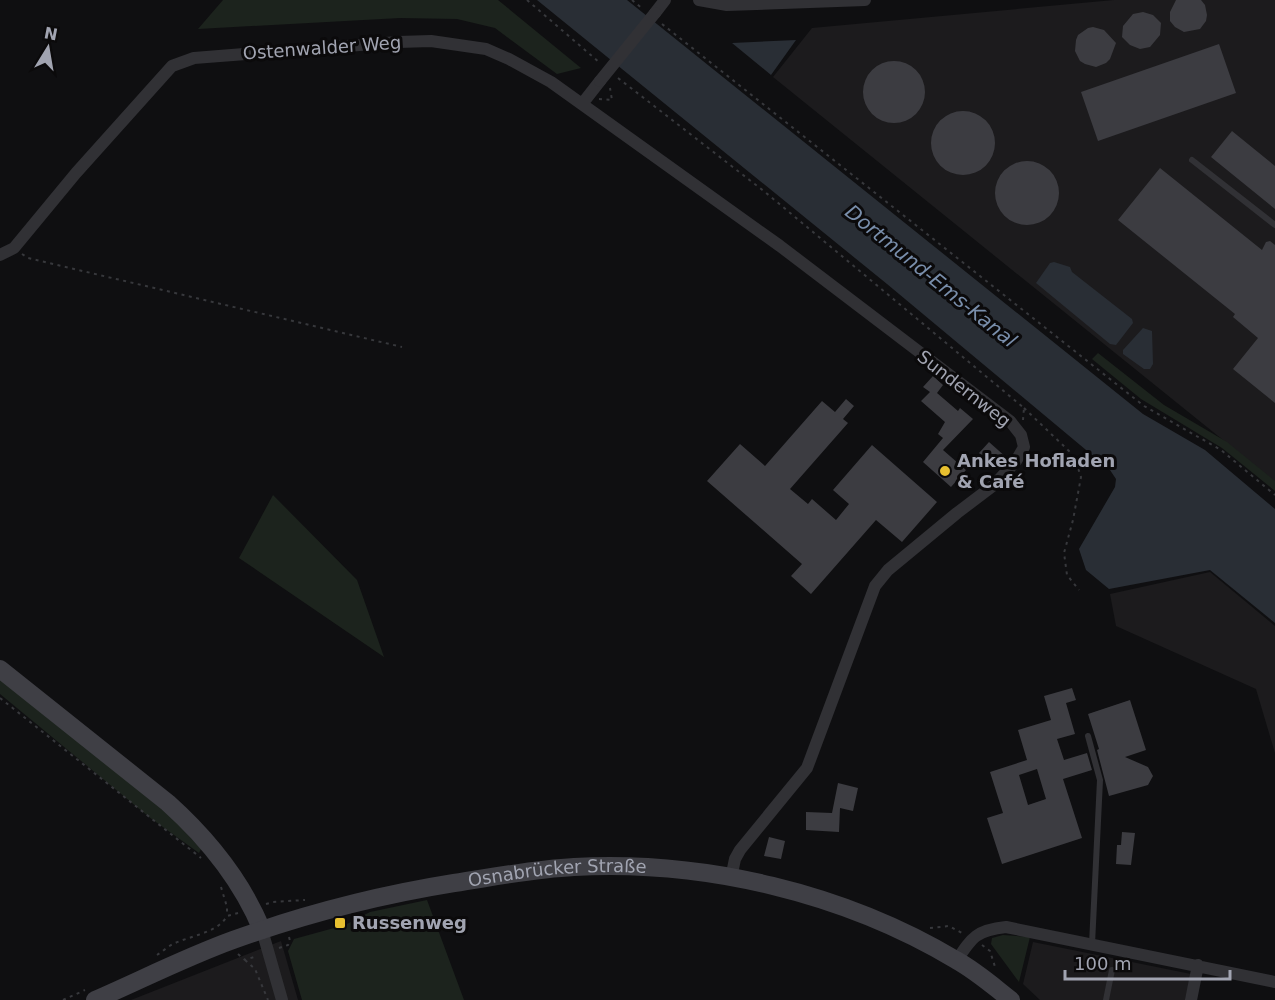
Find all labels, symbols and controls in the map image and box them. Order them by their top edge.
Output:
north arrow [18,18,78,78]
text: N [42,23,59,44]
street label: Ostenwalder Weg [242,31,402,64]
water label: Dortmund-Ems-Kanal [841,200,1022,353]
street label: Sundernweg [914,346,1015,432]
place label: Ankes Hofladen & Café [957,450,1115,492]
marker: Ankes Hofladen & Café [938,464,952,478]
street label: Osnabrücker Straße [466,855,647,891]
place label: Russenweg [352,912,467,933]
marker: Russenweg [333,916,347,930]
scale bar [1065,943,1230,981]
text: 100 m [1074,953,1132,974]

